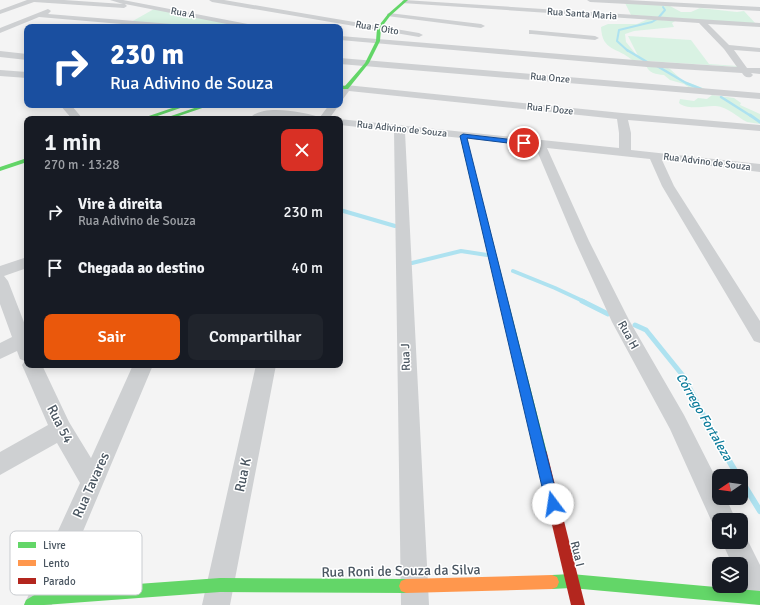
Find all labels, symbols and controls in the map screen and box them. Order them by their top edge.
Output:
street label: Rua A [170,5,196,21]
street label: Rua Santa Maria [547,6,617,22]
street label: Rua F Oito [354,18,400,38]
text: 230 m [110,38,184,72]
icon: right [44,40,96,92]
street label: Rua Onze [530,70,570,86]
text: Rua Adivino de Souza [110,72,273,94]
street label: Rua F Doze [526,101,574,117]
street label: Rua Adivino de Souza [356,118,448,140]
pin [507,126,541,160]
text: 1 min [44,127,101,157]
button: close [281,129,323,171]
icon: arrive [513,132,535,154]
street label: Rua Advino de Souza [663,151,751,173]
text: 270 m · 13:28 [44,157,120,173]
text: Vire à direita [78,195,162,213]
icon: right [44,201,66,223]
text: 230 m [283,203,323,221]
text: Rua Adivino de Souza [78,213,196,229]
icon: arrive [44,257,66,279]
text: Chegada ao destino [78,259,205,277]
text: 40 m [292,259,323,277]
button: Sair [44,314,180,360]
button: Compartilhar [188,314,323,360]
street label: Rua H [614,318,642,352]
street label: Rua J [398,343,414,371]
water label: Córrego Fortaleza [672,370,736,464]
street label: Rua 54 [43,402,77,447]
street label: Rua Tavares [69,449,113,521]
street label: Rua K [231,456,255,494]
north arrow [712,469,748,505]
map controls [712,469,748,593]
position arrow [532,483,574,525]
button: sound [712,513,748,549]
legend [10,531,142,595]
text: Livre [43,539,66,552]
street label: Rua I [567,540,587,568]
text: Lento [43,557,70,570]
button: layers [712,557,748,593]
street label: Rua Roni de Souza da Silva [321,561,481,581]
text: Parado [43,575,76,588]

